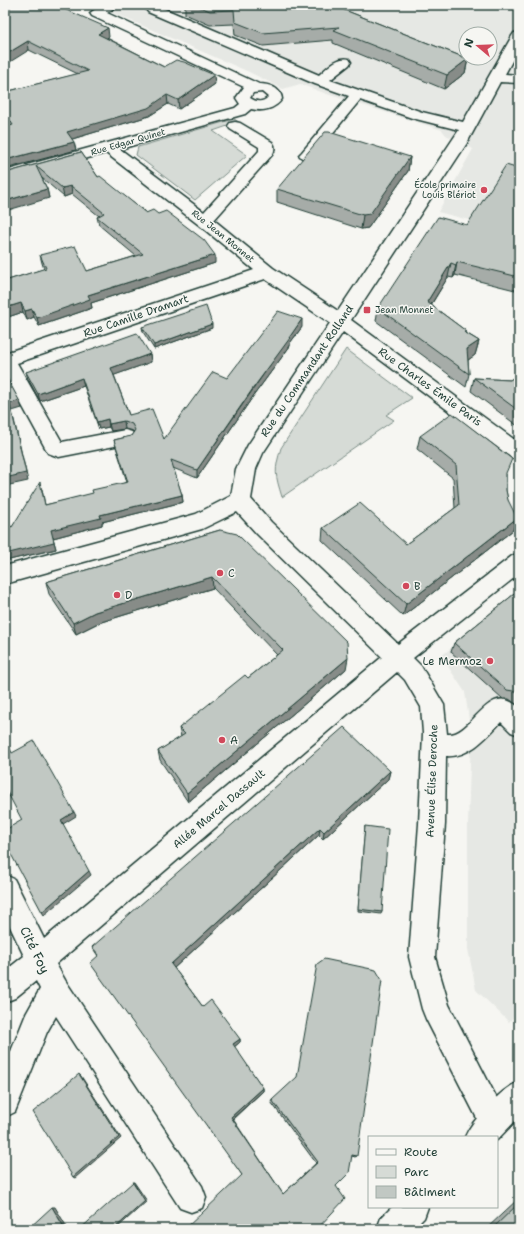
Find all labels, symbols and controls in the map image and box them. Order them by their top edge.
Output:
north arrow [458,26,498,66]
text: N [461,36,478,49]
street label: Rue Edgar Quinet [89,126,167,158]
place label: École primaire Louis Blériot [414,178,476,201]
marker: École primaire Louis Blériot [479,185,489,195]
street label: Rue Jean Monnet [189,207,257,265]
street label: Rue Camille Dramart [81,291,191,341]
street label: Rue du Commandant Rolland [257,302,357,440]
place label: Jean Monnet [375,304,433,316]
marker: Jean Monnet [362,305,372,315]
street label: Rue Charles Émile Paris [375,343,486,430]
place label: C [228,566,235,581]
marker: C [215,568,225,578]
place label: B [414,579,421,594]
marker: B [401,581,411,591]
place label: D [125,588,132,603]
marker: D [112,590,122,600]
place label: Le Mermoz [422,654,482,669]
marker: Le Mermoz [485,656,495,666]
street label: Avenue Élise Deroche [422,724,441,838]
place label: A [230,733,238,748]
marker: A [217,735,227,745]
street label: Allée Marcel Dassault [170,766,269,852]
street label: Cité Foy [16,924,54,976]
legend [368,1136,498,1208]
text: Route [404,1144,438,1160]
text: Parc [404,1164,429,1180]
text: Bâtiment [404,1184,456,1200]

